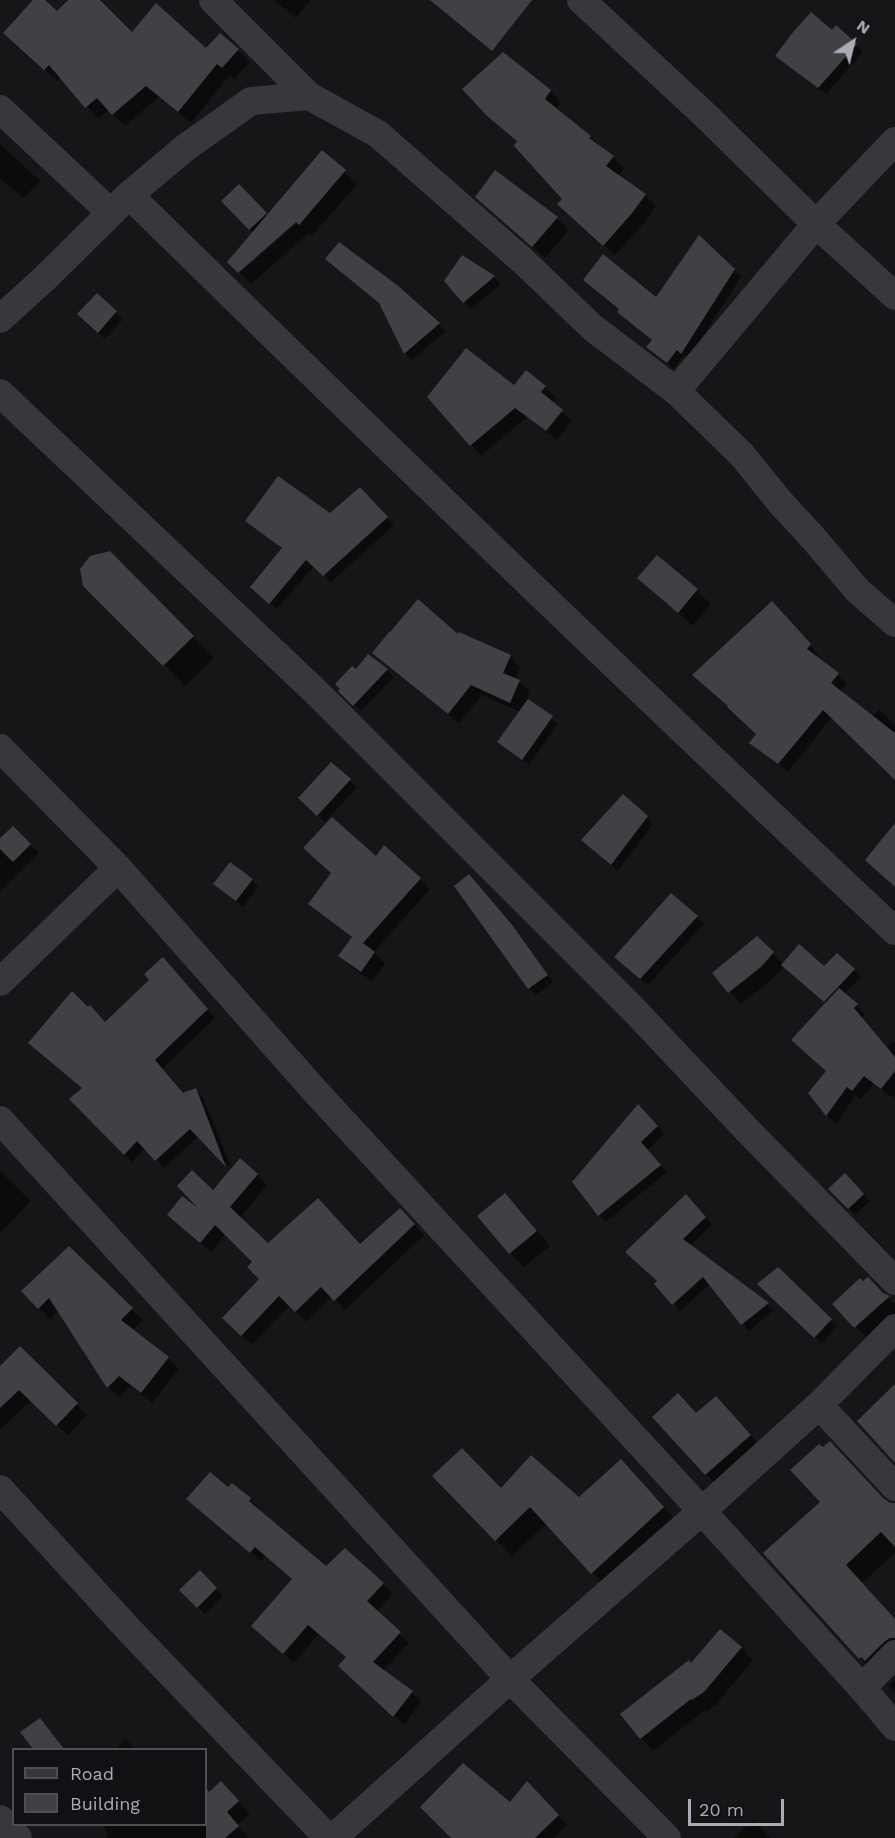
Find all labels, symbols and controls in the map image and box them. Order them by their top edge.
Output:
north arrow [823,12,883,72]
text: N [853,16,874,38]
legend [12,1748,207,1826]
text: Road [70,1763,114,1784]
scale bar [691,1787,787,1825]
text: Building [70,1793,140,1814]
text: 20 m [699,1799,744,1820]

